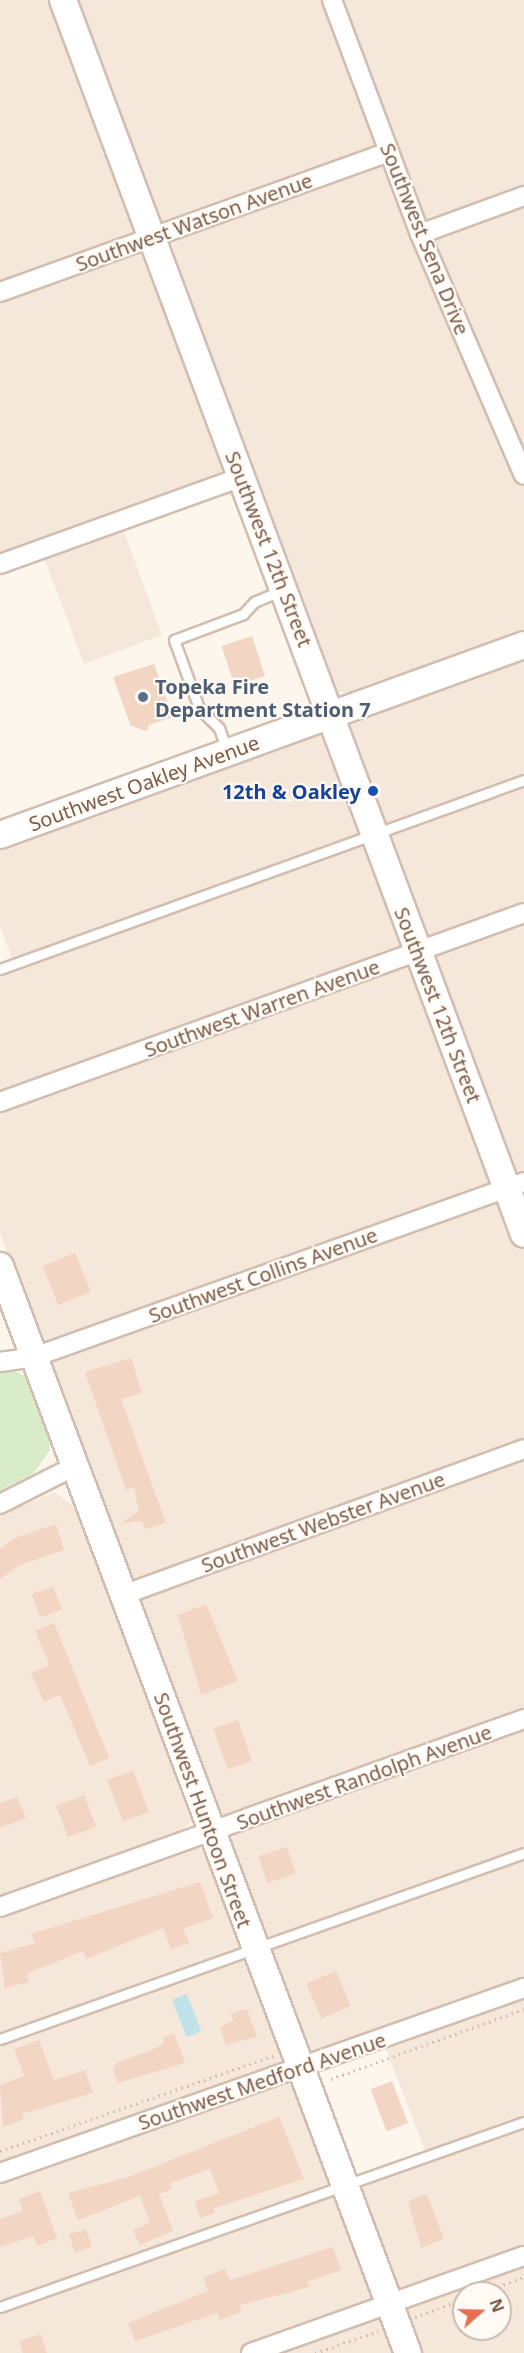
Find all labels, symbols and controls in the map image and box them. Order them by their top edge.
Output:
street label: Southwest Sena Drive [376,140,474,338]
street label: Southwest Watson Avenue [72,168,316,276]
street label: Southwest 12th Street [221,448,317,650]
place label: Topeka Fire Department Station 7 [155,674,371,721]
marker: Topeka Fire Department Station 7 [136,690,150,704]
street label: Southwest Oakley Avenue [26,730,262,836]
place label: 12th & Oakley [222,779,361,803]
marker: 12th & Oakley [366,784,380,798]
street label: Southwest 12th Street [390,904,486,1106]
street label: Southwest Warren Avenue [141,954,383,1062]
street label: Southwest Collins Avenue [145,1222,381,1328]
street label: Southwest Webster Avenue [198,1467,448,1577]
street label: Southwest Huntoon Street [149,1689,257,1931]
street label: Southwest Randolph Avenue [233,1720,495,1834]
street label: Southwest Medford Avenue [135,2027,389,2135]
north arrow [452,2281,512,2341]
text: N [484,2296,510,2315]

